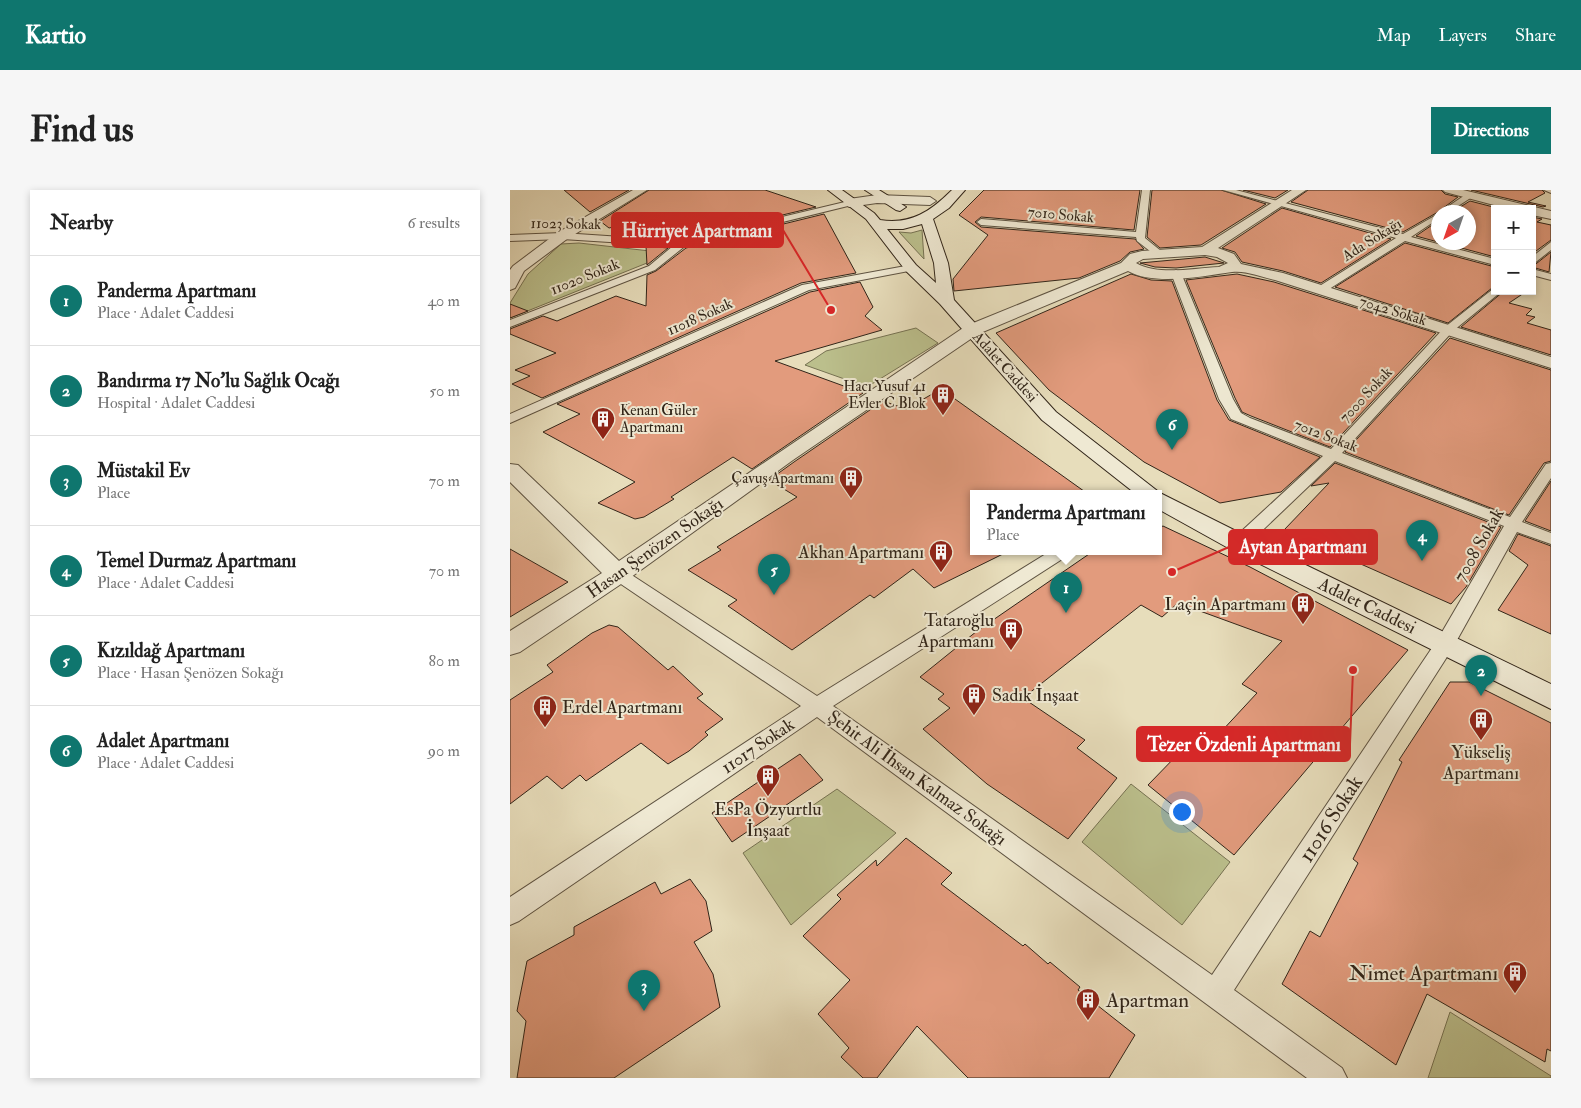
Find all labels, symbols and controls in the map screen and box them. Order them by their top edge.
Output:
text: Kartio [25,20,86,51]
text: Map [1377,24,1411,47]
text: Layers [1439,24,1487,47]
text: Share [1515,24,1556,47]
button: Directions [1431,107,1551,154]
text: Find us [30,108,134,152]
street label: 7010 Sokak [1027,203,1095,227]
north arrow [1431,205,1476,250]
map controls [1491,205,1536,295]
button: + [1491,205,1536,250]
text: Nearby [50,209,113,236]
text: 6 results [408,213,460,233]
callout: Hürriyet Apartmanı [612,213,783,247]
street label: 11023 Sokak [530,214,602,234]
street label: Ada Sokağı [1338,214,1405,266]
text: Hürriyet Apartmanı [622,219,772,244]
button: − [1491,250,1536,295]
street label: 11020 Sokak [548,255,622,299]
text: Panderma Apartmanı [97,279,256,303]
text: 1 [63,291,69,311]
text: 40 m [427,291,460,311]
street label: 7042 Sokak [1357,292,1429,330]
street label: 11018 Sokak [664,294,736,340]
text: Place · Adalet Caddesi [97,303,234,323]
street label: Adalet Caddesi [968,327,1042,406]
street label: 7000 Sokak [1336,363,1396,427]
text: Bandırma 17 No'lu Sağlık Ocağı [97,369,340,393]
place label: Hacı Yusuf 41 Evler C Blok [843,377,926,413]
text: 2 [62,381,70,401]
text: 50 m [429,381,460,401]
building icon: Hacı Yusuf 41 Evler C Blok [930,382,956,416]
text: Hospital · Adalet Caddesi [97,393,255,413]
place label: Kenan Güler Apartmanı [619,401,698,438]
building icon: Kenan Güler Apartmanı [590,406,616,440]
pin: 6 [1156,409,1188,450]
street label: 7012 Sokak [1292,415,1360,457]
text: Müstakil Ev [97,459,190,483]
building icon: Çavuş Apartmanı [838,465,864,499]
place label: Çavuş Apartmanı [731,469,834,489]
text: 3 [63,471,69,491]
text: 70 m [429,471,460,491]
text: Place [97,483,130,503]
popup [970,490,1162,555]
street label: Hasan Şenözen Sokağı [582,492,728,604]
text: Panderma Apartmanı [986,501,1146,525]
street label: 7008 Sokak [1449,503,1510,586]
pin: 4 [1406,520,1438,561]
text: Place [986,525,1020,545]
callout: Aytan Apartmanı [1229,530,1377,564]
text: Aytan Apartmanı [1238,535,1367,560]
building icon: Akhan Apartmanı [928,539,954,573]
place label: Akhan Apartmanı [797,541,924,564]
text: Temel Durmaz Apartmanı [97,549,296,573]
pin: 5 [758,554,790,595]
text: 4 [62,561,70,581]
text: 70 m [429,561,460,581]
pin: 1 [1050,572,1082,613]
street label: Adalet Caddesi [1313,572,1420,640]
text: Place · Adalet Caddesi [97,573,234,593]
building icon: Laçin Apartmanı [1290,591,1316,625]
place label: Laçin Apartmanı [1165,593,1286,616]
place label: Tataroğlu Apartmanı [917,609,994,653]
building icon: Tataroğlu Apartmanı [998,617,1024,651]
text: Kızıldağ Apartmanı [97,639,245,663]
text: 5 [62,651,70,671]
text: 80 m [429,651,460,671]
pin: 2 [1465,655,1497,696]
text: Place · Hasan Şenözen Sokağı [97,663,284,683]
building icon: Sadık İnşaat [961,682,987,716]
place label: Sadık İnşaat [992,684,1079,707]
building icon: Erdel Apartmanı [532,694,558,728]
place label: Erdel Apartmanı [562,696,682,719]
street label: Şehit Ali İhsan Kalmaz Sokağı [823,705,1011,851]
building icon: Yükseliş Apartmanı [1468,707,1494,741]
street label: 11017 Sokak [717,713,799,779]
callout: Tezer Özdenli Apartmanı [1137,727,1350,761]
text: Adalet Apartmanı [97,729,229,753]
text: Tezer Özdenli Apartmanı [1146,731,1341,758]
text: 6 [62,741,70,761]
text: 90 m [428,741,460,761]
place label: Yükseliş Apartmanı [1442,741,1519,785]
text: Place · Adalet Caddesi [97,753,234,773]
building icon: EsPa Özyurtlu İnşaat [755,763,781,797]
street label: 11016 Sokak [1293,770,1369,868]
place label: EsPa Özyurtlu İnşaat [714,798,822,842]
your location [1169,799,1195,825]
place label: Nimet Apartmanı [1349,960,1498,987]
building icon: Nimet Apartmanı [1502,960,1528,994]
pin: 3 [628,970,660,1011]
building icon: Apartman [1075,987,1101,1021]
place label: Apartman [1105,987,1189,1014]

